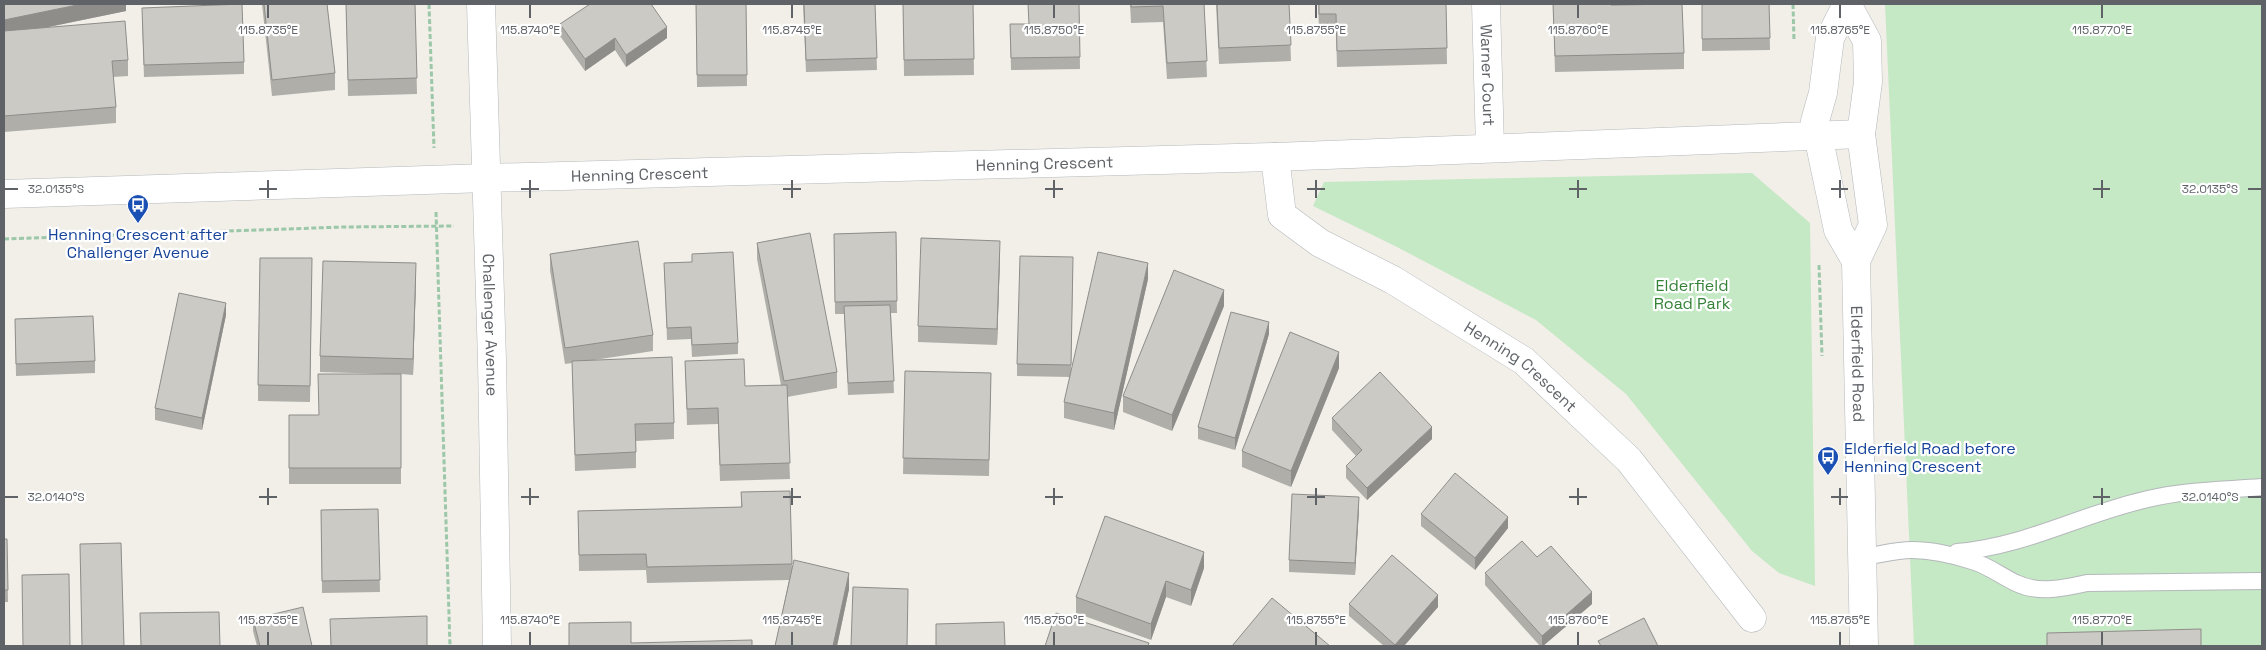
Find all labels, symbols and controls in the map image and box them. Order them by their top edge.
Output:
text: 115.8735°E [238,22,298,38]
text: 115.8740°E [500,22,560,38]
text: 115.8745°E [762,22,822,38]
text: 115.8750°E [1024,22,1085,38]
text: 115.8755°E [1286,22,1346,38]
text: 115.8760°E [1548,22,1609,38]
text: 115.8765°E [1810,22,1870,38]
text: 115.8770°E [2072,22,2132,38]
street label: Warner Court [1476,24,1500,126]
street label: Henning Crescent [975,151,1114,175]
street label: Henning Crescent [571,162,709,186]
text: 32.0135°S [28,181,84,197]
text: 32.0135°S [2182,181,2238,197]
bus stop icon: Henning Crescent after Challenger Avenue [126,193,150,224]
place label: Henning Crescent after Challenger Avenue [48,224,228,263]
street label: Challenger Avenue [478,253,503,396]
park label: Elderfield Road Park [1654,275,1731,314]
street label: Elderfield Road [1846,305,1870,422]
street label: Henning Crescent [1460,316,1582,416]
place label: Elderfield Road before Henning Crescent [1844,438,2016,477]
bus stop icon: Elderfield Road before Henning Crescent [1816,445,1840,476]
text: 32.0140°S [27,489,85,505]
text: 32.0140°S [2181,489,2239,505]
text: 115.8735°E [238,612,298,628]
text: 115.8740°E [500,612,560,628]
text: 115.8745°E [762,612,822,628]
text: 115.8750°E [1024,612,1085,628]
text: 115.8755°E [1286,612,1346,628]
text: 115.8760°E [1548,612,1609,628]
text: 115.8765°E [1810,612,1870,628]
text: 115.8770°E [2072,612,2132,628]

